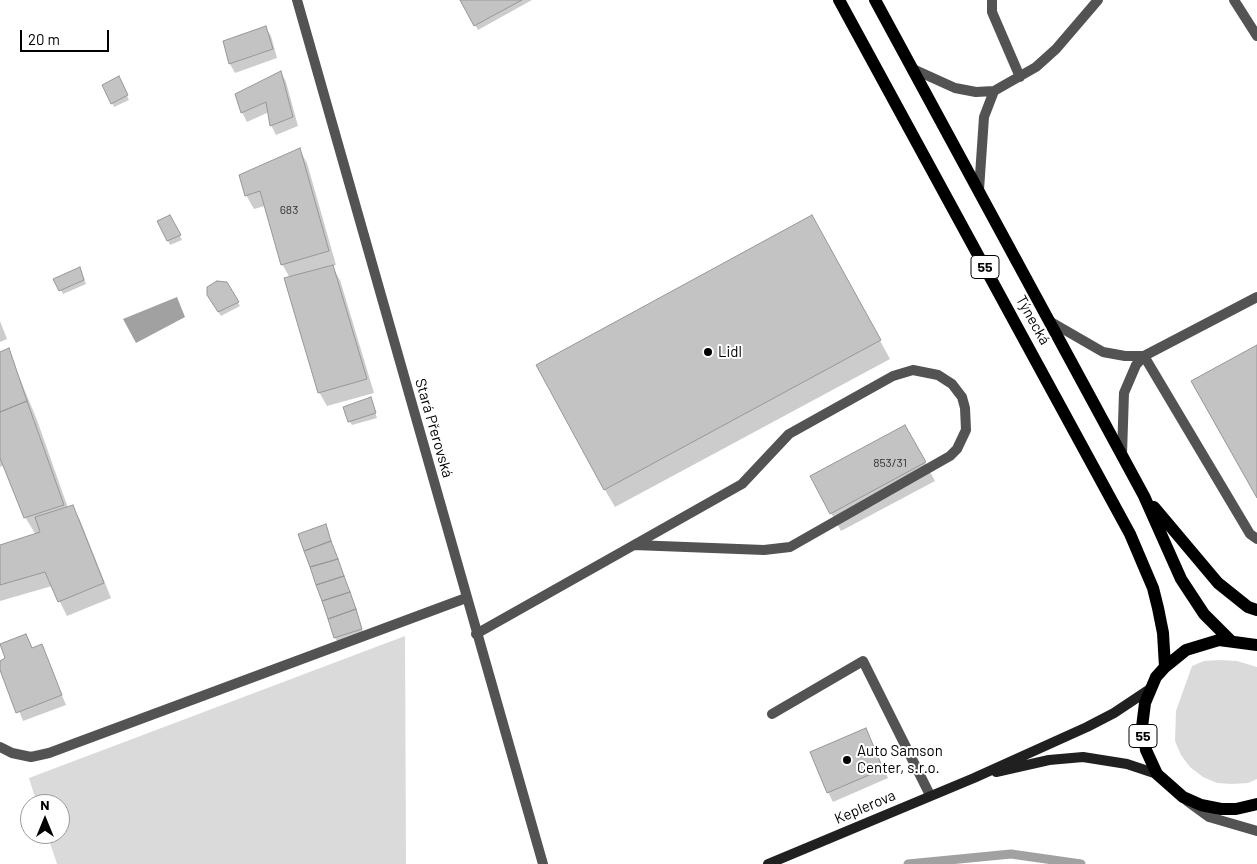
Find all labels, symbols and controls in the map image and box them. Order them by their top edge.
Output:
scale bar [22,20,111,52]
text: 20 m [28,30,60,48]
house number: 683 [280,203,298,217]
road number: 55 [971,256,999,278]
street label: Týnecká [1012,292,1054,348]
place label: Lidl [718,343,742,361]
marker: Lidl [702,346,714,358]
street label: Stará Přerovská [411,376,457,480]
house number: 853/31 [873,456,907,470]
road number: 55 [1129,724,1157,748]
place label: Auto Samson Center, s.r.o. [857,742,943,777]
marker: Auto Samson Center, s.r.o. [841,754,853,766]
street label: Keplerova [832,786,898,828]
north arrow [20,794,70,844]
text: N [40,796,50,813]

